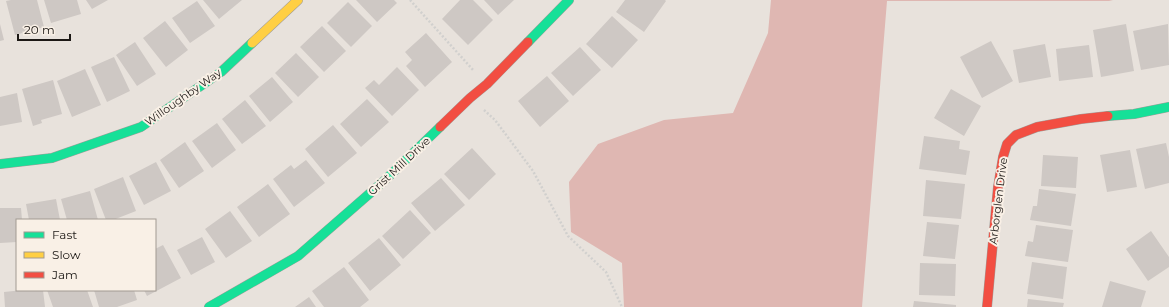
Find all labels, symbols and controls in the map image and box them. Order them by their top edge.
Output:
scale bar [18,16,70,42]
text: 20 m [24,22,55,37]
street label: Willoughby Way [142,65,224,129]
street label: Grist Mill Drive [365,134,433,198]
street label: Arborglen Drive [986,157,1010,245]
legend [16,219,156,291]
text: Fast [52,227,77,242]
text: Slow [52,247,81,262]
text: Jam [51,267,78,282]

